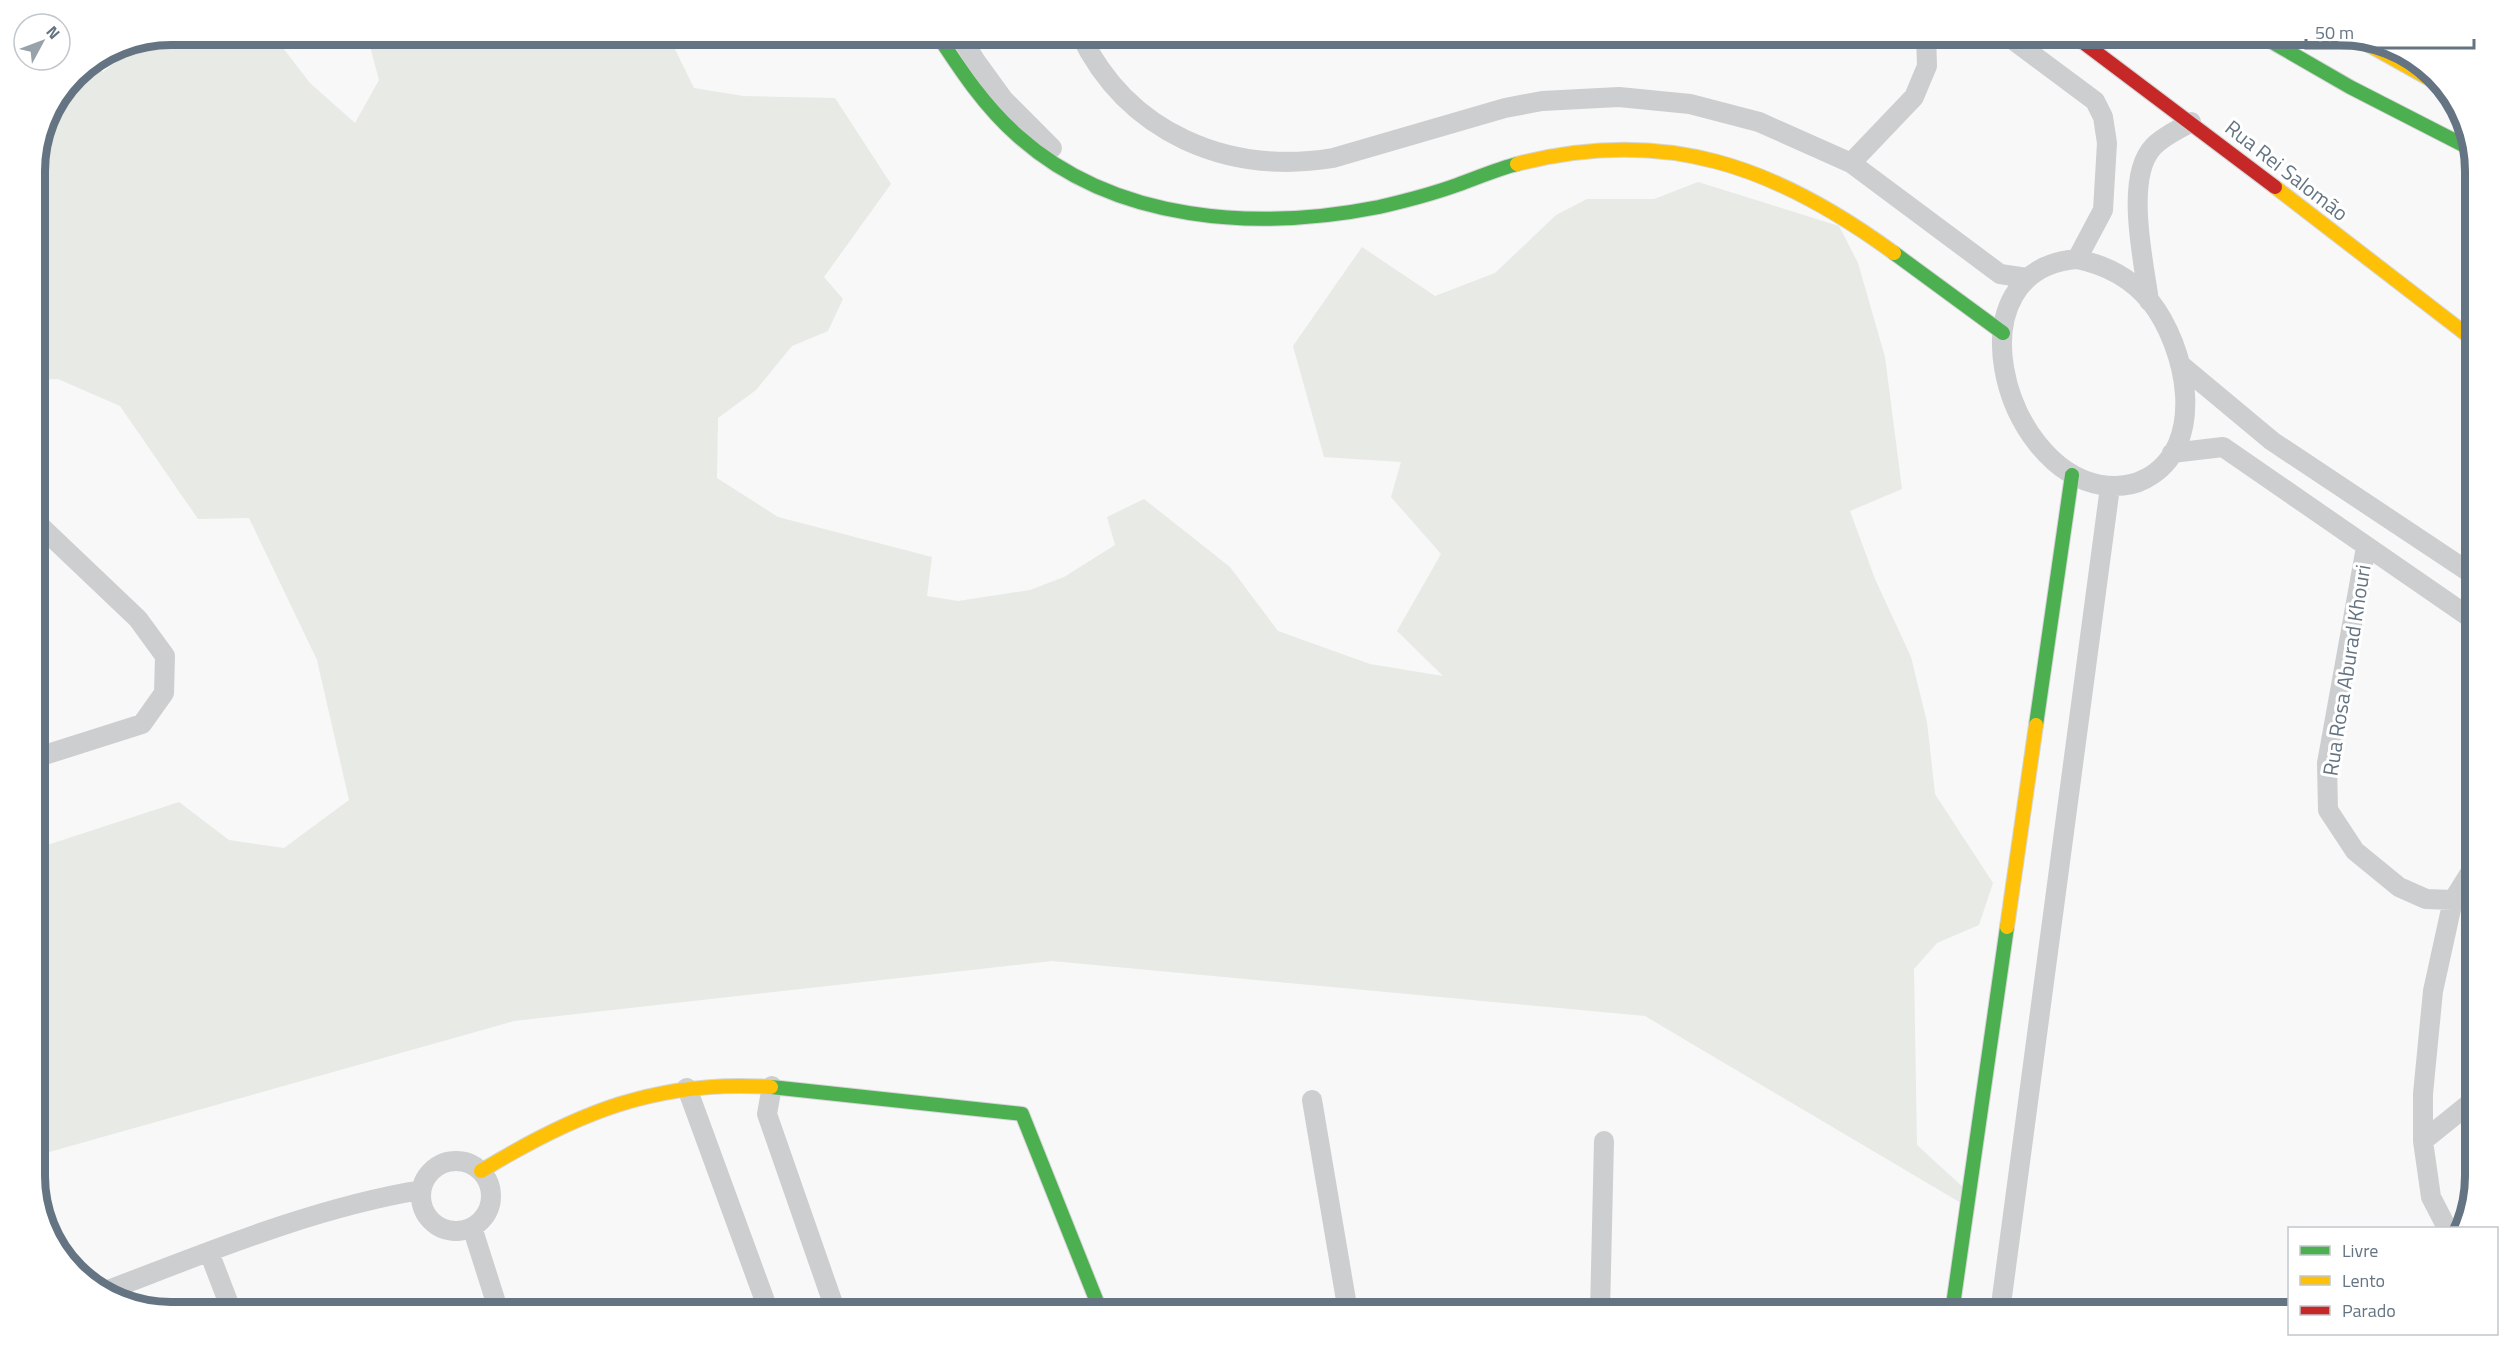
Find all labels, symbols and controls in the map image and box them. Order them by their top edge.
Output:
north arrow [12,12,72,72]
scale bar [2306,12,2474,50]
text: 50 m [2315,19,2354,46]
text: N [41,20,66,44]
street label: Rua Rei Salomão [2219,112,2355,228]
street label: Rua Rosa Aburad Khouri [2314,562,2378,778]
legend [2288,1227,2498,1335]
text: Livre [2342,1237,2378,1264]
text: Lento [2342,1267,2385,1294]
text: Parado [2342,1297,2396,1324]

